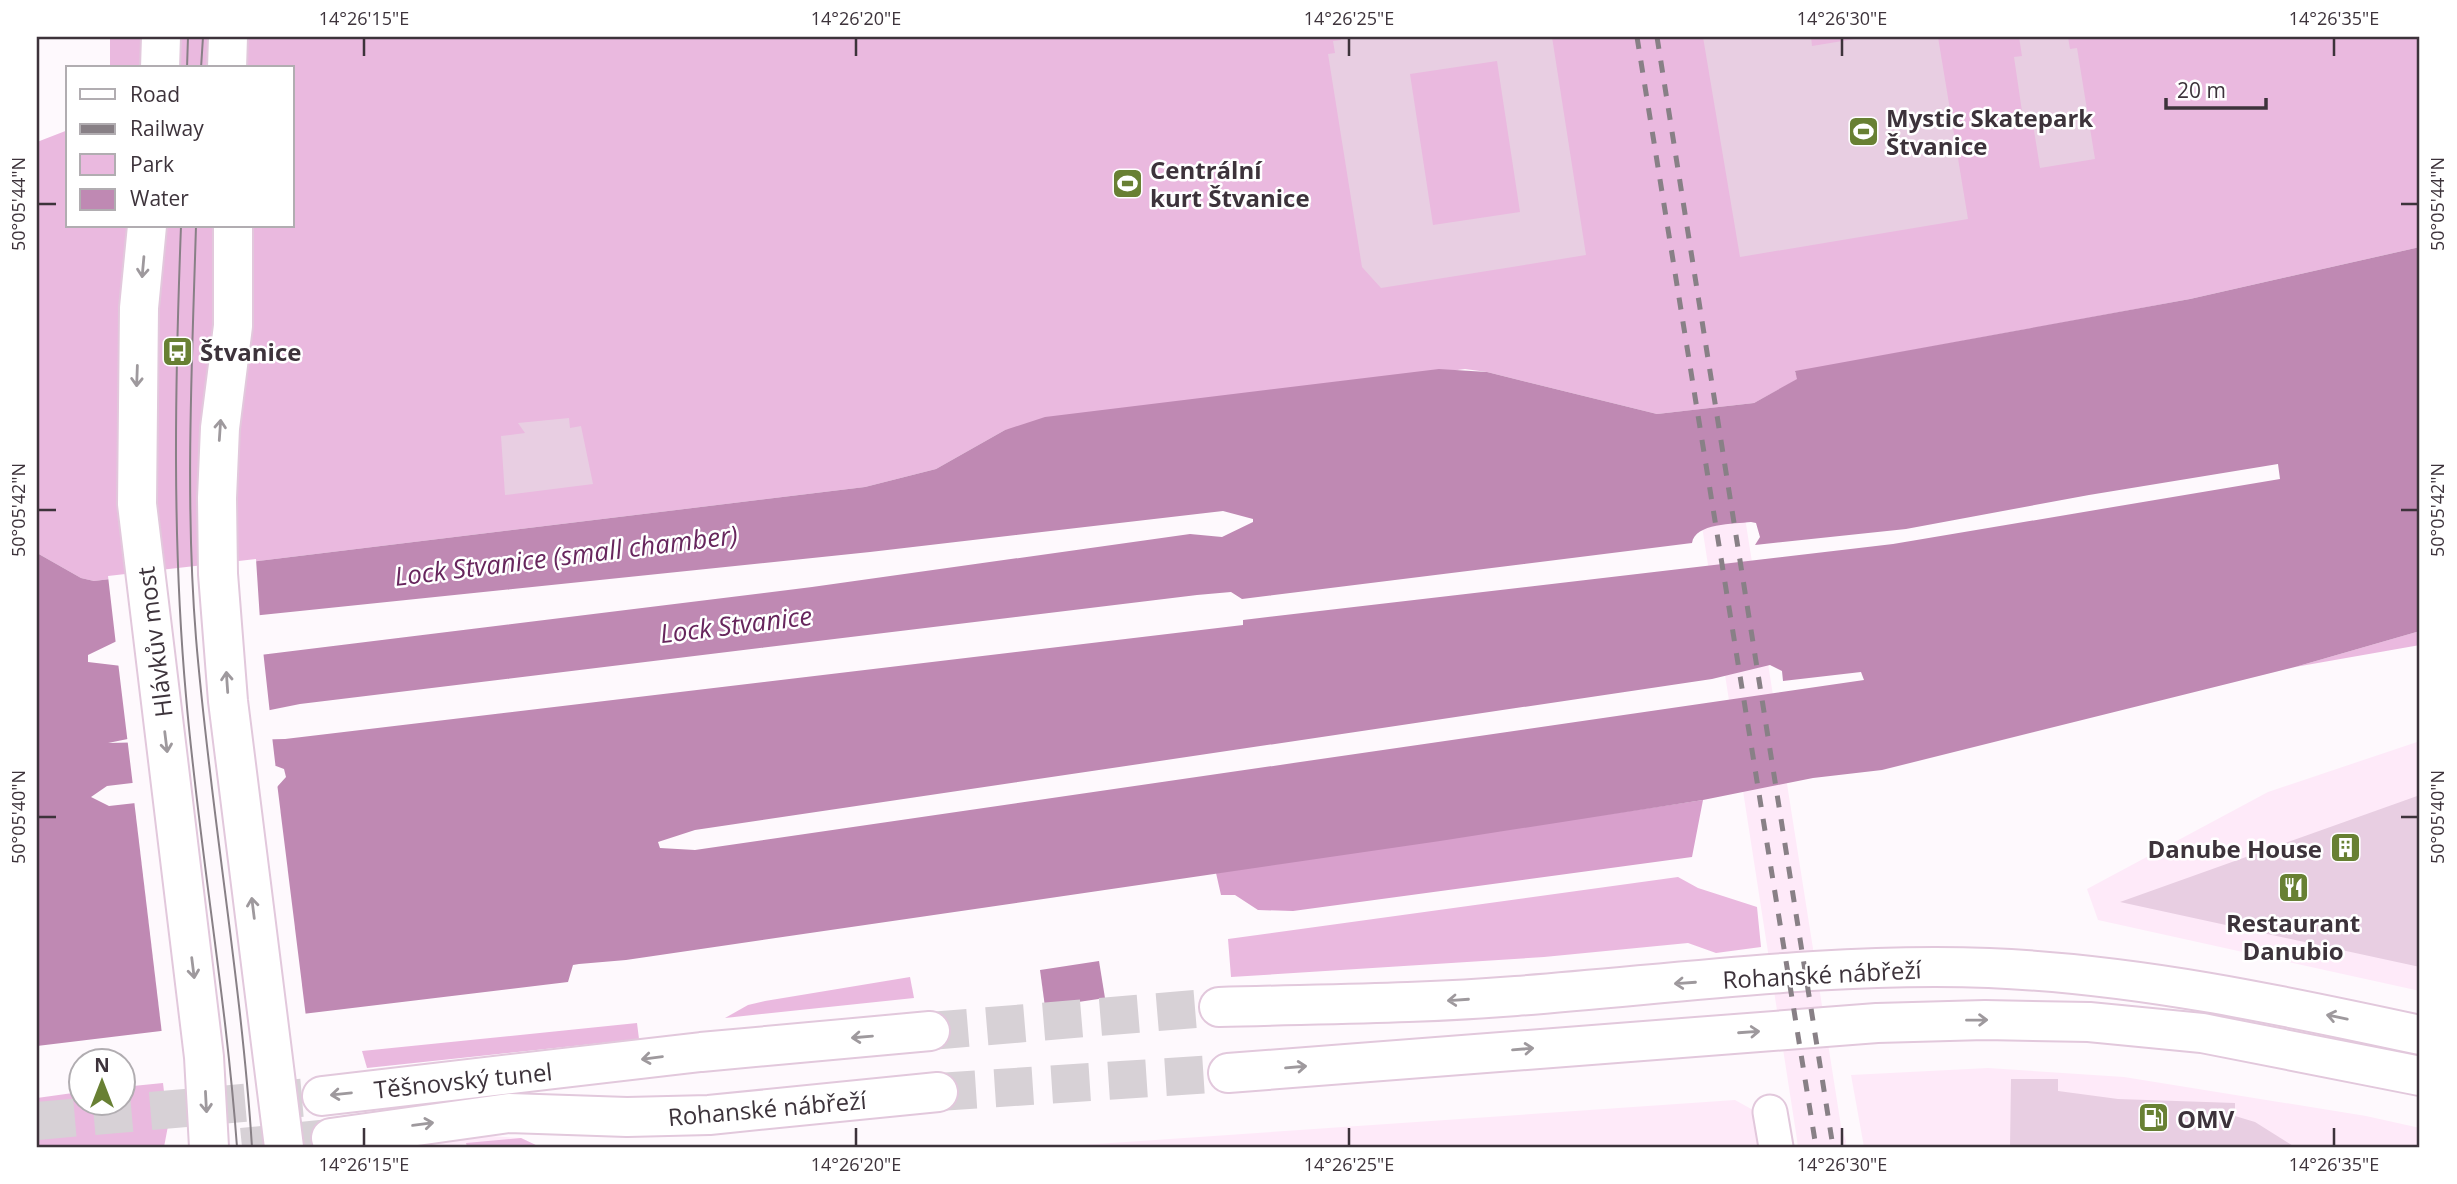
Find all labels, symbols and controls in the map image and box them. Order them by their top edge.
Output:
text: 14°26'15"E [319,6,409,30]
text: 14°26'20"E [811,6,901,30]
text: 14°26'25"E [1304,6,1394,30]
text: 14°26'30"E [1797,6,1887,30]
text: 14°26'35"E [2289,6,2379,30]
legend [66,66,294,228]
scale bar [2166,66,2266,110]
text: 20 m [2177,76,2226,104]
text: Road [130,80,180,108]
place label: Mystic Skatepark Štvanice [1886,101,2093,162]
text: Railway [130,114,204,142]
sports icon: Mystic Skatepark Štvanice [1846,114,1880,148]
text: Park [130,150,174,178]
place label: Centrální kurt Štvanice [1150,153,1310,214]
text: 50°05'44"N [6,157,30,251]
text: 50°05'44"N [2425,157,2449,251]
sports icon: Centrální kurt Štvanice [1110,166,1144,200]
text: Water [130,184,189,212]
one-way arrow [136,255,149,277]
bus stop icon: Štvanice [160,334,194,368]
place label: Štvanice [200,335,301,368]
one-way arrow [131,364,144,387]
one-way arrow [214,419,227,442]
text: 50°05'42"N [6,463,30,557]
text: 50°05'42"N [2425,463,2449,557]
water label: Lock Stvanice (small chamber) [392,516,740,594]
street label: Hlávkův most [128,565,180,719]
water label: Lock Stvanice [658,597,814,651]
one-way arrow [220,671,233,694]
one-way arrow [160,731,173,753]
text: 50°05'40"N [6,770,30,864]
text: 50°05'40"N [2425,770,2449,864]
building icon: Danube House [2328,831,2362,865]
place label: Danube House [2147,832,2322,865]
restaurant icon: Restaurant Danubio [2276,871,2310,905]
one-way arrow [247,897,260,920]
place label: Restaurant Danubio [2226,906,2360,967]
street label: Rohanské nábřeží [1722,952,1923,996]
one-way arrow [186,956,199,979]
one-way arrow [1674,977,1697,990]
one-way arrow [1447,994,1470,1007]
one-way arrow [2326,1010,2349,1024]
one-way arrow [1965,1013,1988,1027]
one-way arrow [1738,1025,1760,1038]
one-way arrow [851,1031,874,1044]
one-way arrow [1511,1042,1533,1055]
north arrow [66,1048,136,1118]
text: N [94,1052,110,1078]
one-way arrow [641,1052,664,1065]
street label: Těšnovský tunel [372,1054,554,1106]
one-way arrow [1284,1060,1307,1073]
street label: Rohanské nábřeží [666,1083,869,1133]
one-way arrow [330,1088,352,1101]
one-way arrow [200,1091,213,1113]
fuel station icon: OMV [2137,1101,2171,1135]
place label: OMV [2177,1102,2235,1135]
one-way arrow [411,1118,434,1131]
text: 14°26'15"E [319,1152,409,1176]
text: 14°26'20"E [811,1152,901,1176]
text: 14°26'25"E [1304,1152,1394,1176]
text: 14°26'30"E [1797,1152,1887,1176]
text: 14°26'35"E [2289,1152,2379,1176]

